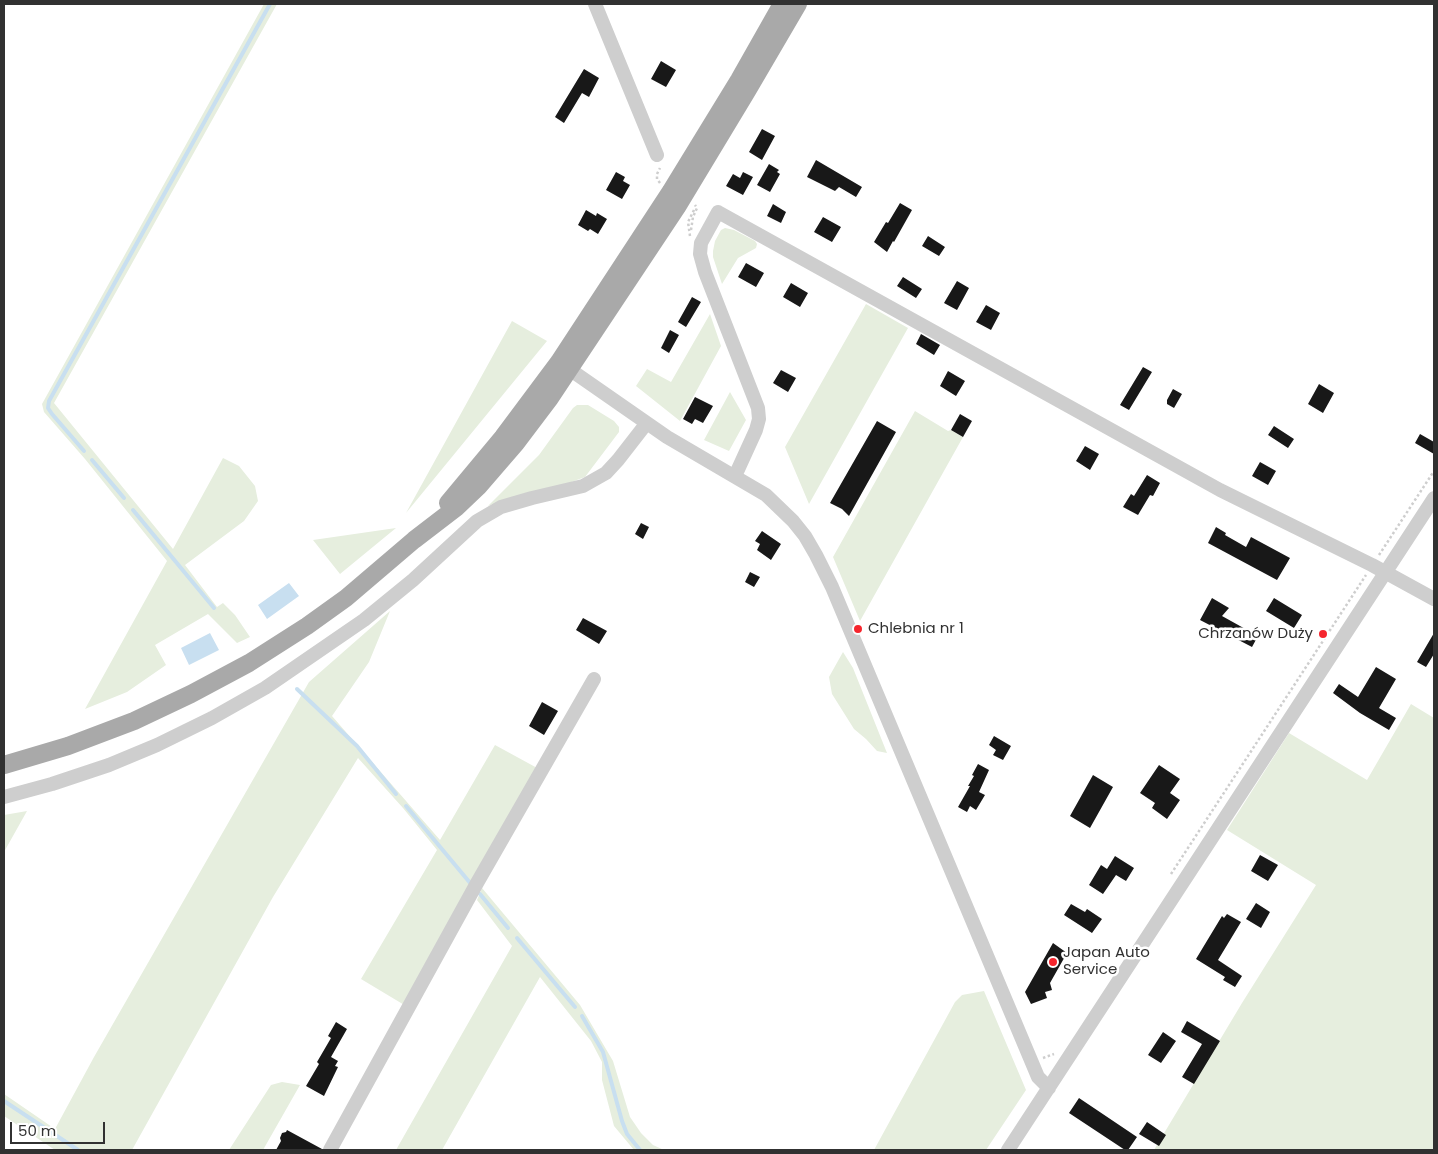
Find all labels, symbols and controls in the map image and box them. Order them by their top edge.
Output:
place label: Chlebnia nr 1 [868,620,964,638]
marker: Chlebnia nr 1 [852,623,864,635]
place label: Chrzanów Duży [1198,625,1313,643]
marker: Chrzanów Duży [1317,628,1329,640]
place label: Japan Auto Service [1063,944,1150,979]
marker: Japan Auto Service [1047,956,1059,968]
scale bar [12,1112,108,1144]
text: 50 m [18,1120,56,1141]

